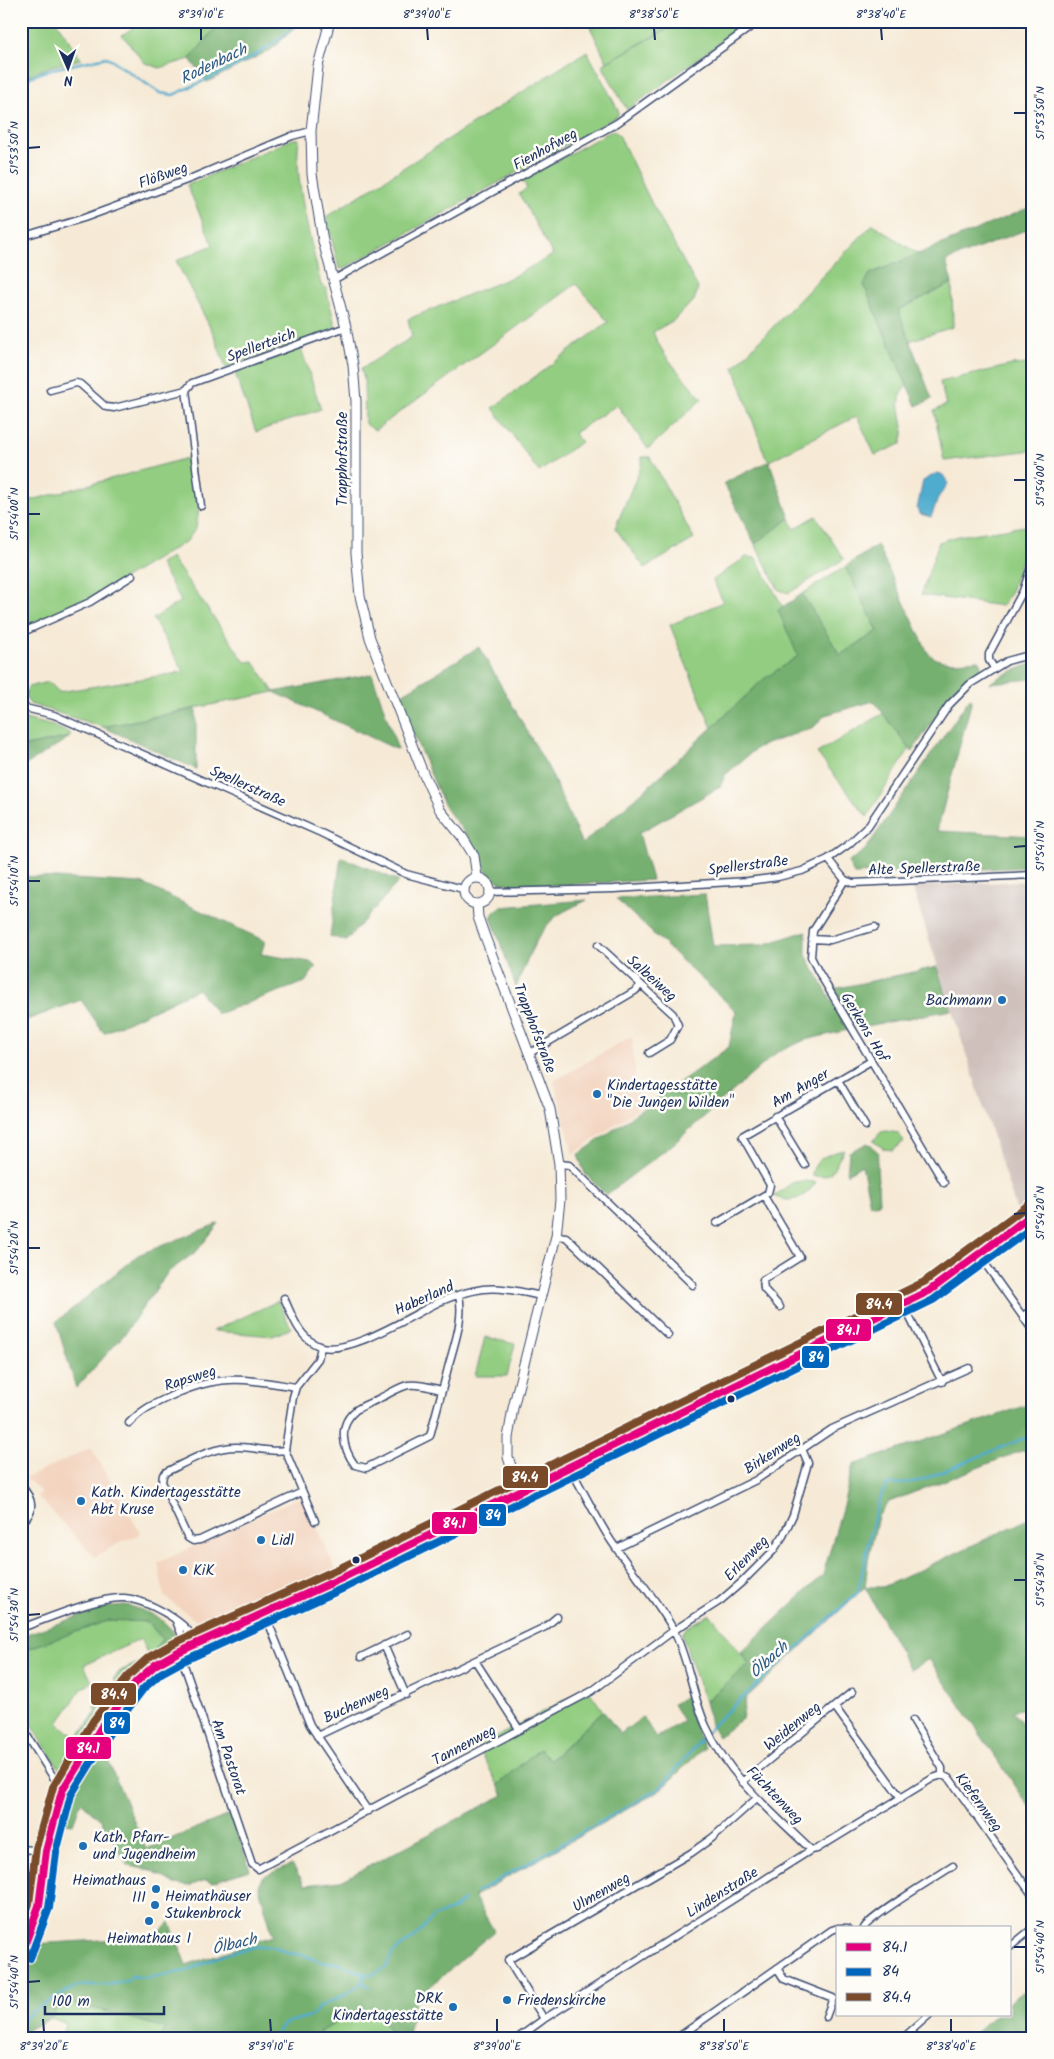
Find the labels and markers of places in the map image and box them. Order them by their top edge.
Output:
place label: Bachmann [926,989,992,1013]
marker: Bachmann [996,994,1008,1006]
place label: Kindertagesstätte "Die Jungen Wilden" [607,1074,734,1115]
marker: Kindertagesstätte "Die Jungen Wilden" [591,1088,603,1100]
unlabelled marker [726,1394,736,1404]
place label: Kath. Kindertagesstätte Abt Kruse [91,1481,241,1522]
marker: Kath. Kindertagesstätte Abt Kruse [75,1495,87,1507]
place label: Lidl [271,1529,294,1553]
marker: Lidl [255,1534,267,1546]
unlabelled marker [351,1555,361,1565]
place label: KiK [193,1559,214,1583]
marker: KiK [177,1564,189,1576]
place label: Kath. Pfarr- und Jugendheim [93,1826,196,1867]
marker: Kath. Pfarr- und Jugendheim [77,1840,89,1852]
place label: Heimathaus III [72,1869,147,1910]
marker: Heimathaus III [150,1883,162,1895]
place label: Heimathäuser Stukenbrock [165,1885,252,1926]
marker: Heimathäuser Stukenbrock [149,1899,161,1911]
marker: Heimathaus I [143,1915,155,1927]
place label: Heimathaus I [107,1927,192,1951]
place label: DRK Kindertagesstätte [333,1987,443,2028]
place label: Friedenskirche [517,1989,606,2013]
marker: Friedenskirche [501,1994,513,2006]
marker: DRK Kindertagesstätte [447,2001,459,2013]

